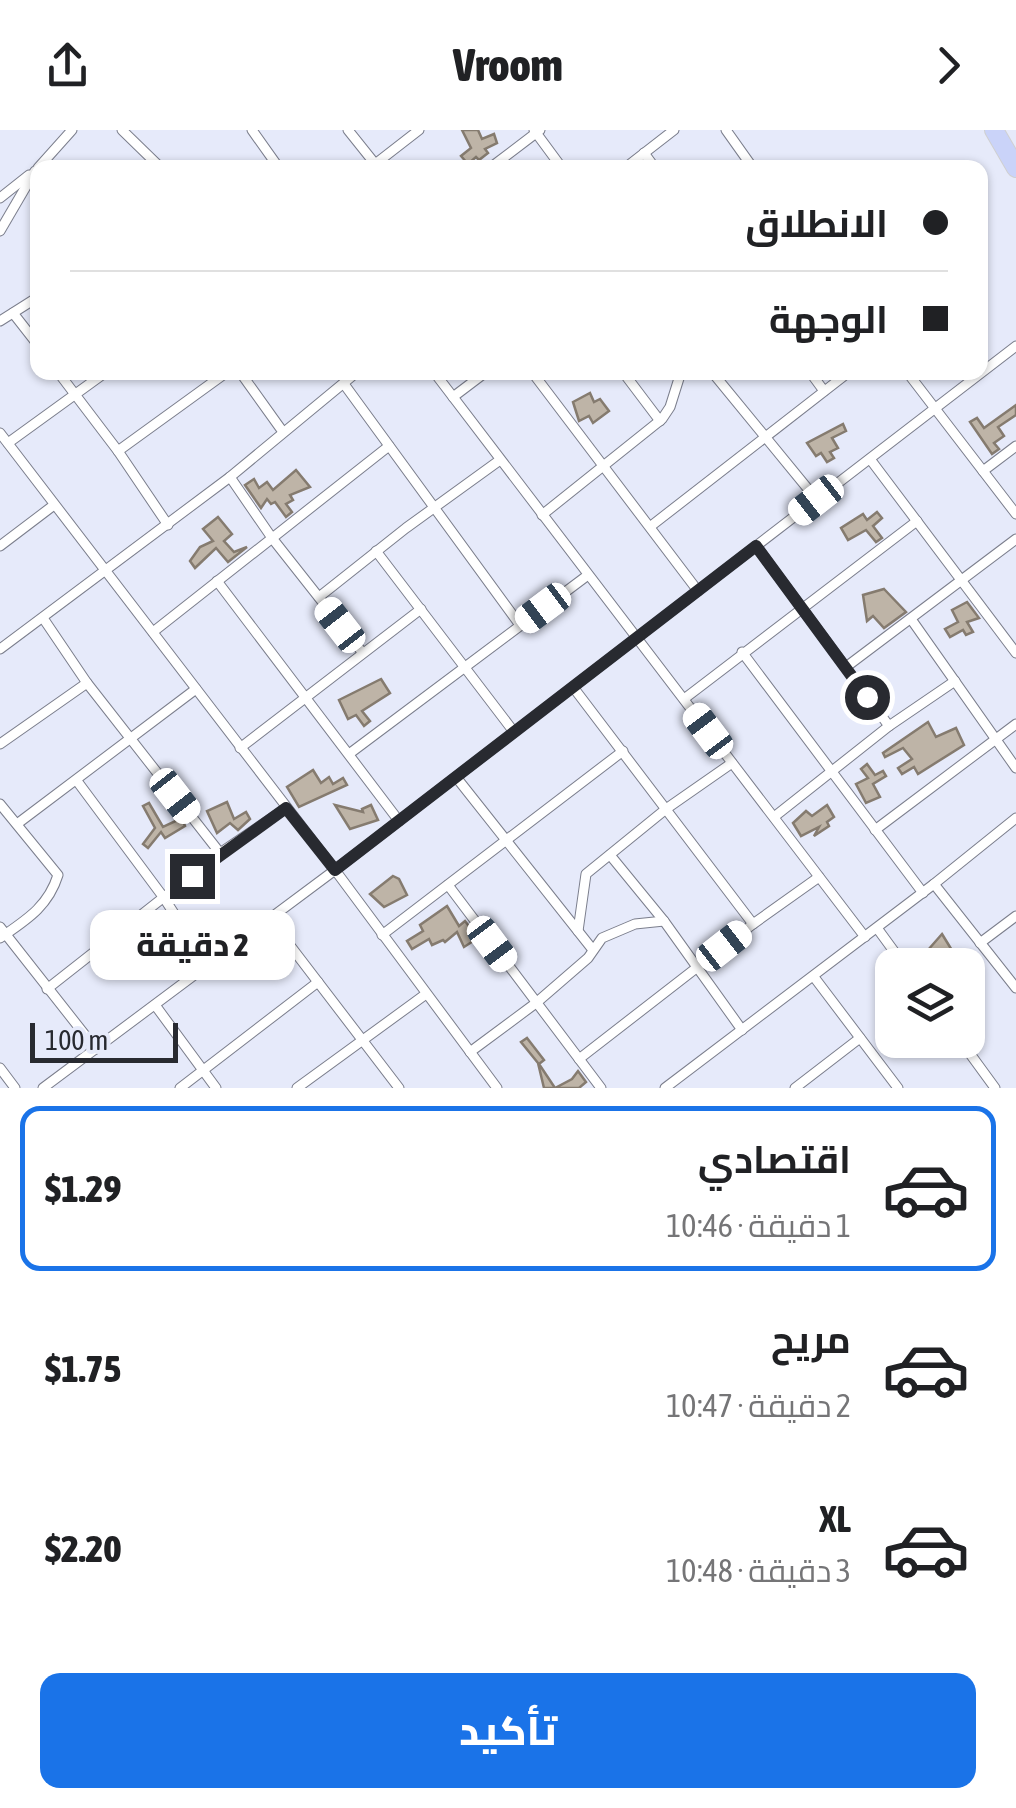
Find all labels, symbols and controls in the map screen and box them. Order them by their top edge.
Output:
icon: share [40,38,95,93]
icon: forward [921,38,976,93]
text: Vroom [453,39,563,91]
text: الانطلاق [745,202,888,245]
text: الوجهة [769,298,888,341]
car [783,470,849,530]
car [510,578,576,638]
car [310,592,370,658]
route start [845,675,890,720]
car [678,698,738,764]
car [145,763,205,829]
route end [170,854,215,899]
callout: 2 دقيقة [90,911,294,981]
car [462,911,522,977]
car [691,916,757,976]
text: 2 دقيقة [136,926,249,963]
map controls [875,948,985,1058]
button: layers [875,948,985,1058]
scale bar [30,1018,178,1063]
text: 100 m [45,1024,108,1056]
text: اقتصادي [698,1138,851,1181]
icon: car [881,1144,971,1234]
text: $1.29 [45,1167,121,1210]
text: 1 دقيقة · 10:46 [666,1207,851,1244]
text: مريح [771,1318,851,1361]
icon: car [881,1324,971,1414]
text: $1.75 [45,1347,121,1390]
text: 2 دقيقة · 10:47 [666,1387,851,1424]
text: XL [819,1497,851,1540]
icon: car [881,1504,971,1594]
text: $2.20 [45,1527,121,1570]
text: 3 دقيقة · 10:48 [666,1552,851,1589]
button: تأكيد [40,1673,976,1788]

